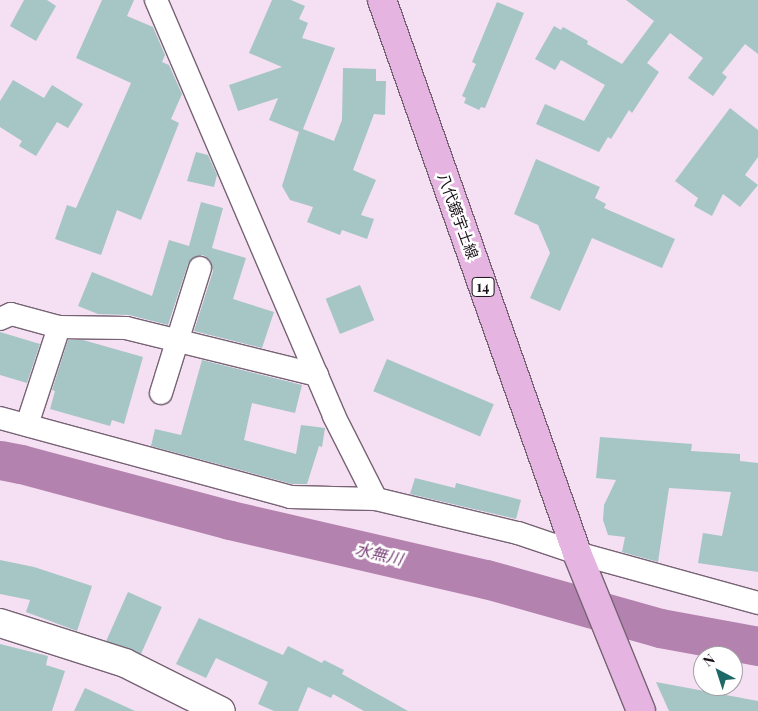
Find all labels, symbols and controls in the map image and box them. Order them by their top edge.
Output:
street label: 八代鏡宇土線 [434,171,482,261]
road number: 14 [470,276,496,298]
water label: 水無川 [353,539,405,569]
north arrow [693,646,743,696]
text: N [699,649,719,670]

